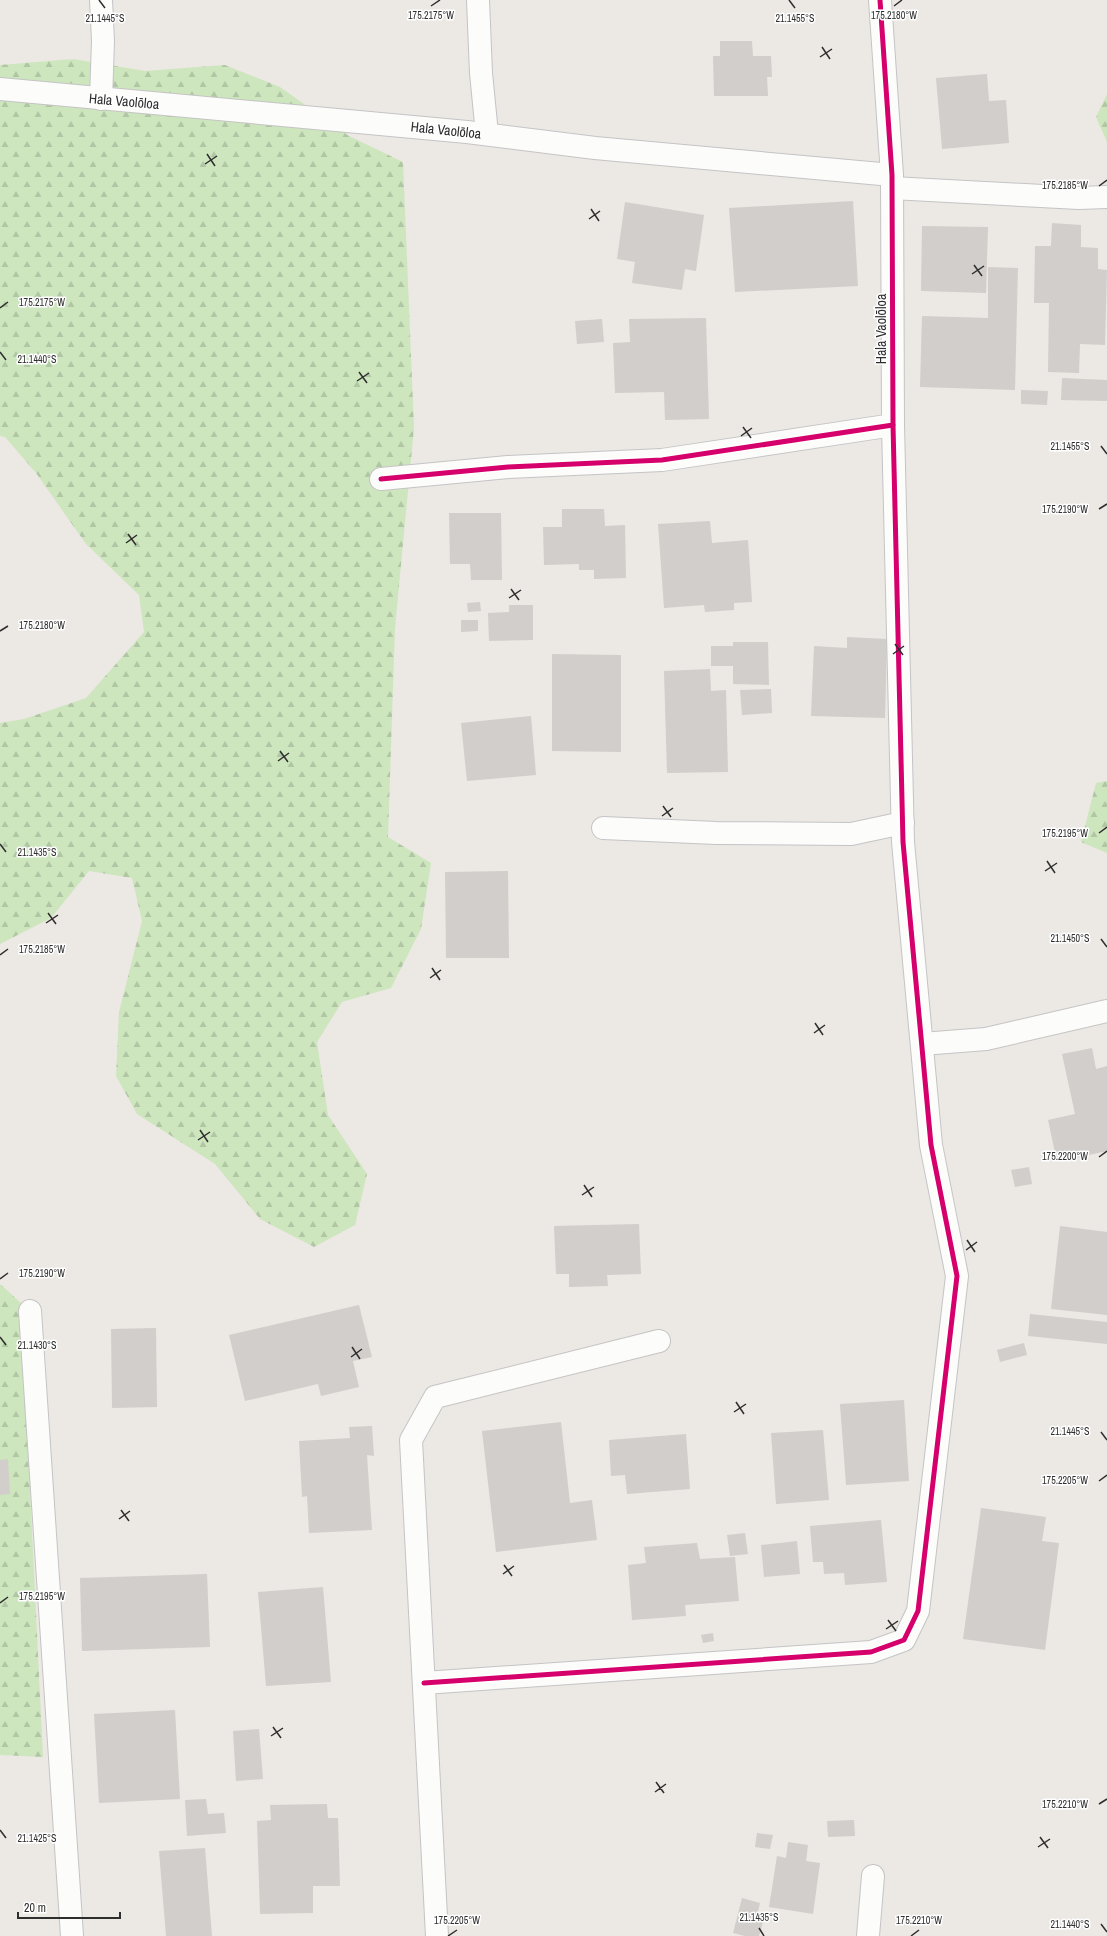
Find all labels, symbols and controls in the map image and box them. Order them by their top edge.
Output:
text: 175.2175°W [408,9,454,22]
text: 175.2180°W [871,9,917,22]
text: 21.1445°S [85,12,125,25]
text: 21.1455°S [775,12,815,25]
street label: Hala Vaolōloa [88,89,161,113]
street label: Hala Vaolōloa [410,117,483,143]
text: 175.2185°W [1042,179,1088,192]
street label: Hala Vaolōloa [872,293,890,364]
text: 175.2175°W [19,296,65,309]
text: 21.1440°S [17,353,57,366]
text: 21.1455°S [1050,440,1090,453]
text: 175.2190°W [1042,503,1088,516]
text: 175.2180°W [19,619,65,632]
text: 175.2195°W [1042,827,1088,840]
text: 21.1435°S [17,846,57,859]
text: 21.1450°S [1050,932,1090,945]
text: 175.2185°W [19,943,65,956]
text: 175.2200°W [1042,1150,1088,1163]
text: 175.2190°W [19,1267,65,1280]
text: 21.1430°S [17,1339,57,1352]
text: 21.1445°S [1050,1425,1090,1438]
text: 175.2205°W [1042,1474,1088,1487]
text: 175.2195°W [19,1590,65,1603]
text: 175.2210°W [1042,1798,1088,1811]
text: 21.1425°S [17,1832,57,1845]
scale bar [18,1894,120,1920]
text: 20 m [24,1900,46,1916]
text: 21.1435°S [739,1911,779,1924]
text: 175.2205°W [434,1914,480,1927]
text: 175.2210°W [896,1914,942,1927]
text: 21.1440°S [1050,1918,1090,1931]

